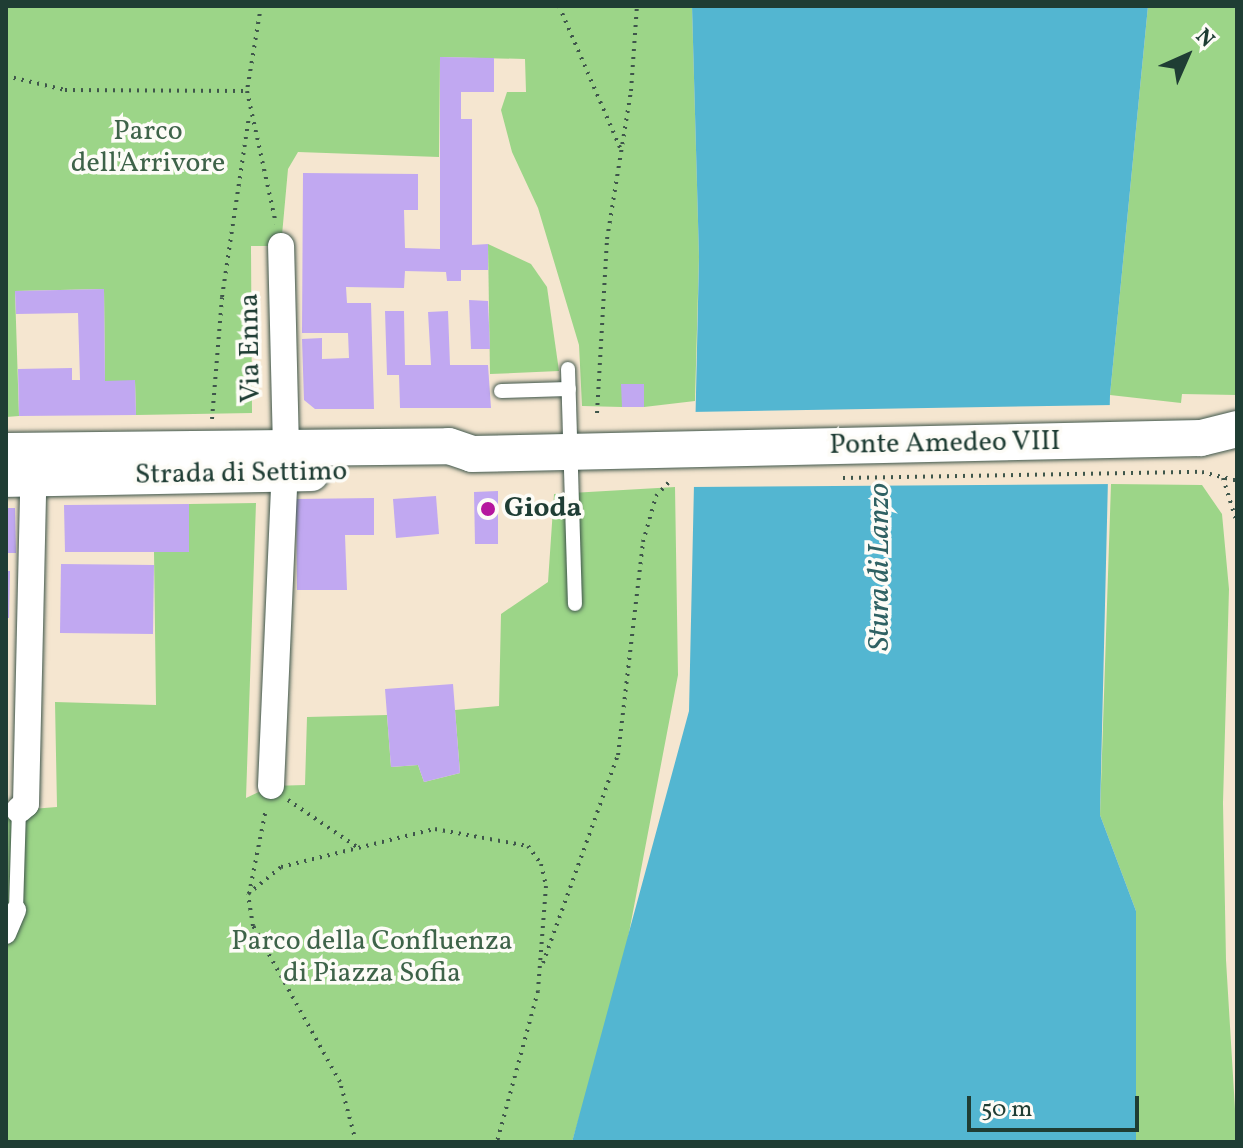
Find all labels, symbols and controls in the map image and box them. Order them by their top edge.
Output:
north arrow [1147,16,1227,96]
text: N [1188,22,1221,55]
park label: Parco dell'Arrivore [71,115,225,181]
street label: Via Enna [233,293,269,403]
street label: Ponte Amedeo VIII [829,425,1061,463]
street label: Strada di Settimo [135,455,347,493]
water label: Stura di Lanzo [862,483,898,651]
place label: Gioda [504,492,582,526]
marker: Gioda [479,500,497,518]
park label: Parco della Confluenza di Piazza Sofia [231,925,513,991]
scale bar [971,1080,1143,1130]
text: 50 m [981,1093,1033,1127]

